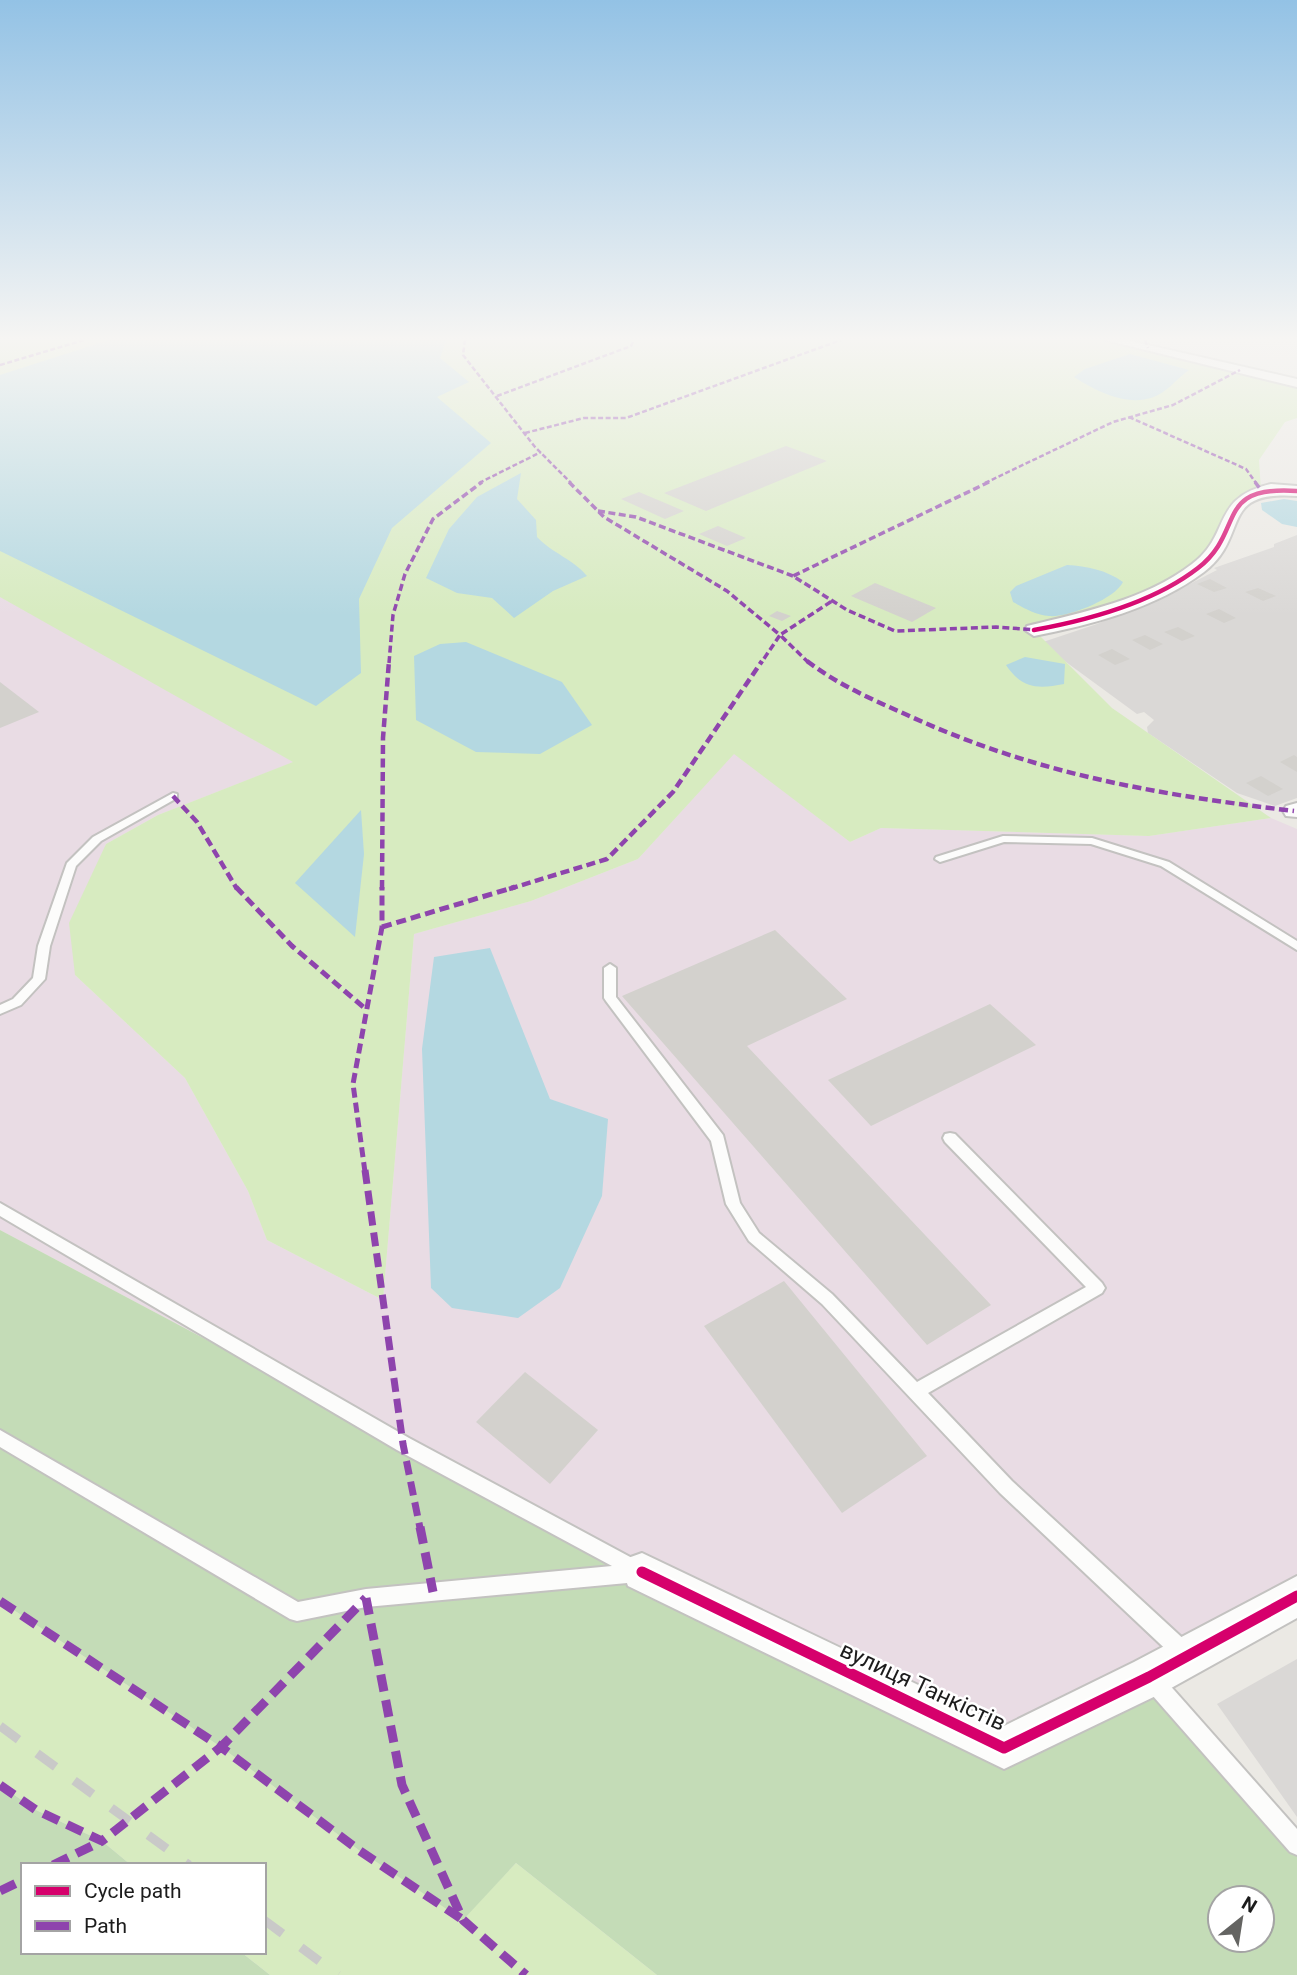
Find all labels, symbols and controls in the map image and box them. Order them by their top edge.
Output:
street label: вулиця Танкістів [836,1636,1010,1737]
legend [21,1863,266,1954]
text: Cycle path [84,1879,182,1903]
north arrow [1206,1884,1276,1954]
text: N [1238,1891,1261,1918]
text: Path [84,1914,127,1938]

